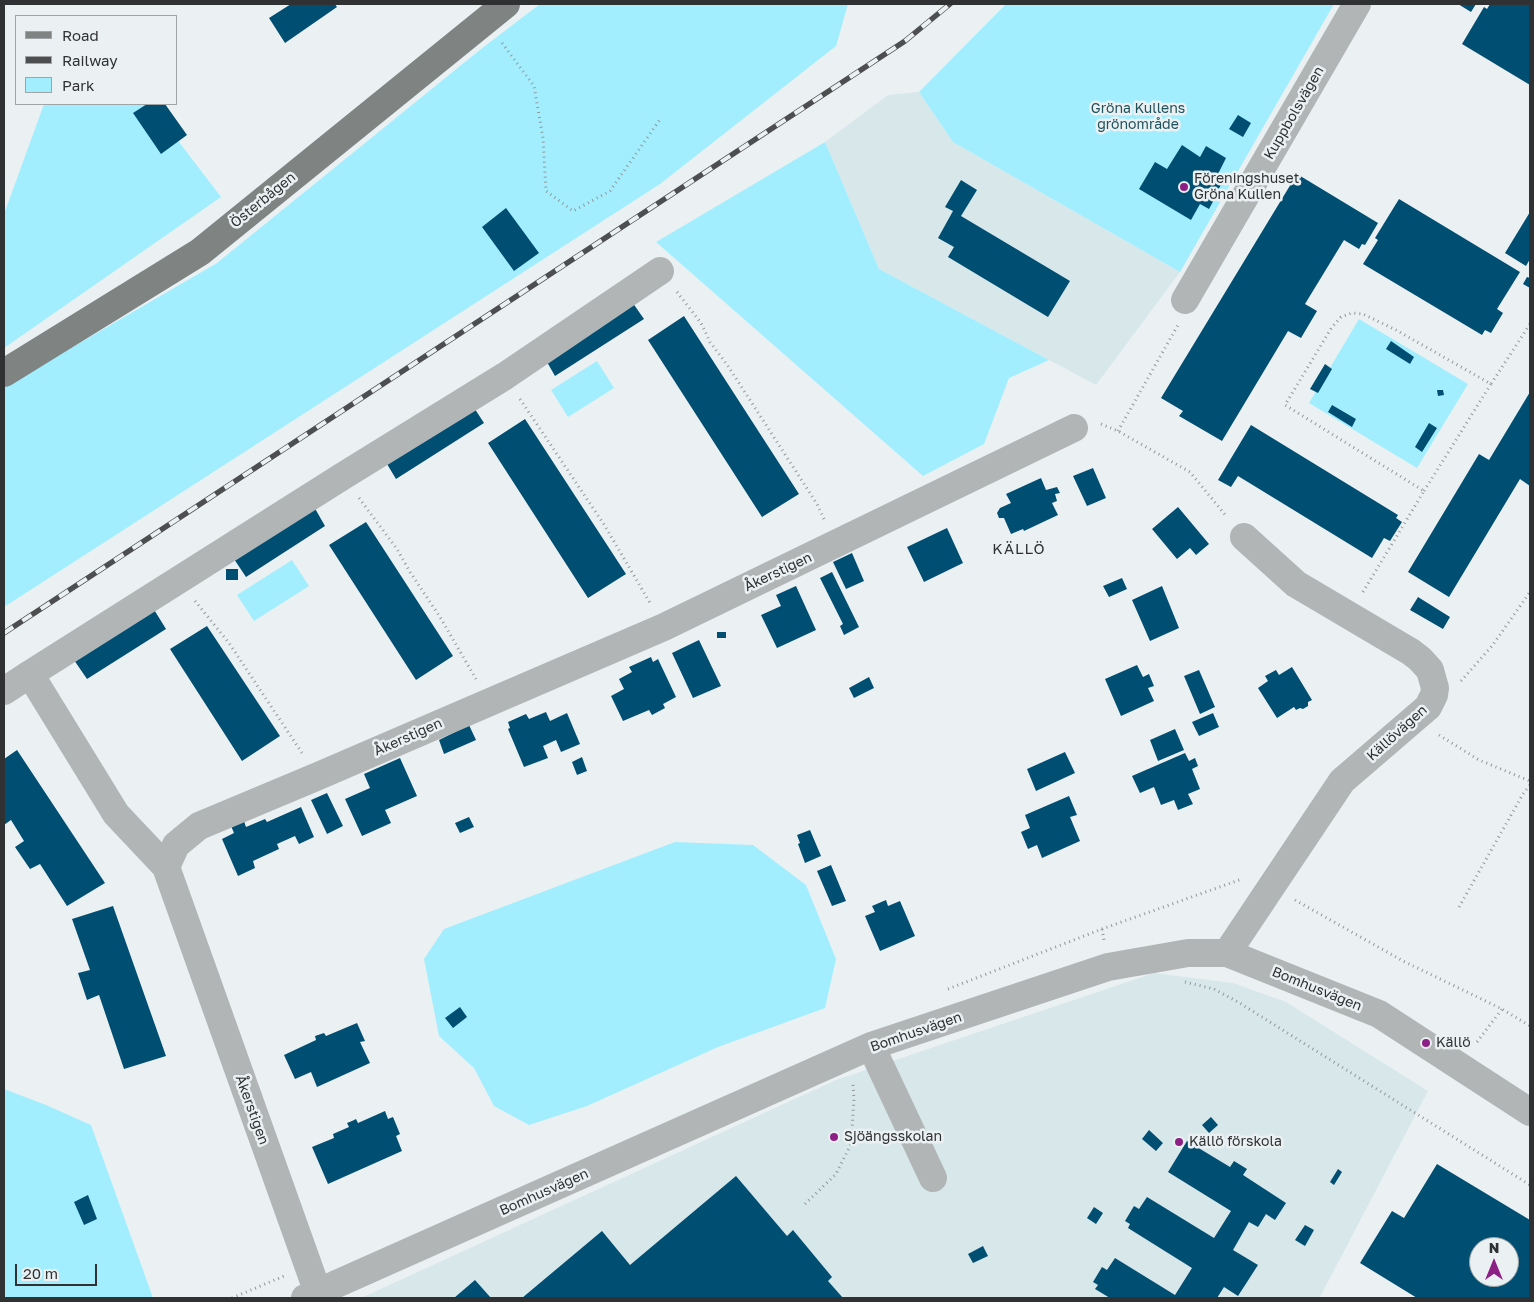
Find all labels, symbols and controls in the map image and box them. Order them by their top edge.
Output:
legend [15,15,178,105]
text: Road [62,26,99,44]
text: Railway [62,51,118,69]
street label: Kuppbolsvägen [1261,63,1327,163]
text: Park [62,76,94,94]
park label: Gröna Kullens grönområde [1091,101,1185,134]
street label: Österbågen [227,169,299,231]
place label: Föreningshuset Gröna Kullen [1194,171,1299,203]
marker: Föreningshuset Gröna Kullen [1178,181,1190,193]
district label: KÄLLÖ [992,540,1046,558]
street label: Åkerstigen [742,549,814,595]
street label: Källövägen [1363,702,1431,764]
street label: Åkerstigen [371,715,445,759]
street label: Bomhusvägen [1270,963,1364,1015]
street label: Bomhusvägen [868,1009,964,1055]
place label: Källö [1436,1035,1471,1051]
marker: Källö [1420,1037,1432,1049]
street label: Åkerstigen [232,1073,272,1147]
place label: Sjöängsskolan [844,1129,942,1145]
marker: Sjöängsskolan [828,1131,840,1143]
place label: Källö förskola [1189,1134,1282,1150]
marker: Källö förskola [1173,1136,1185,1148]
street label: Bomhusvägen [497,1165,591,1219]
north arrow [1469,1237,1519,1287]
text: N [1489,1239,1499,1256]
scale bar [18,1254,100,1286]
text: 20 m [23,1264,58,1282]

